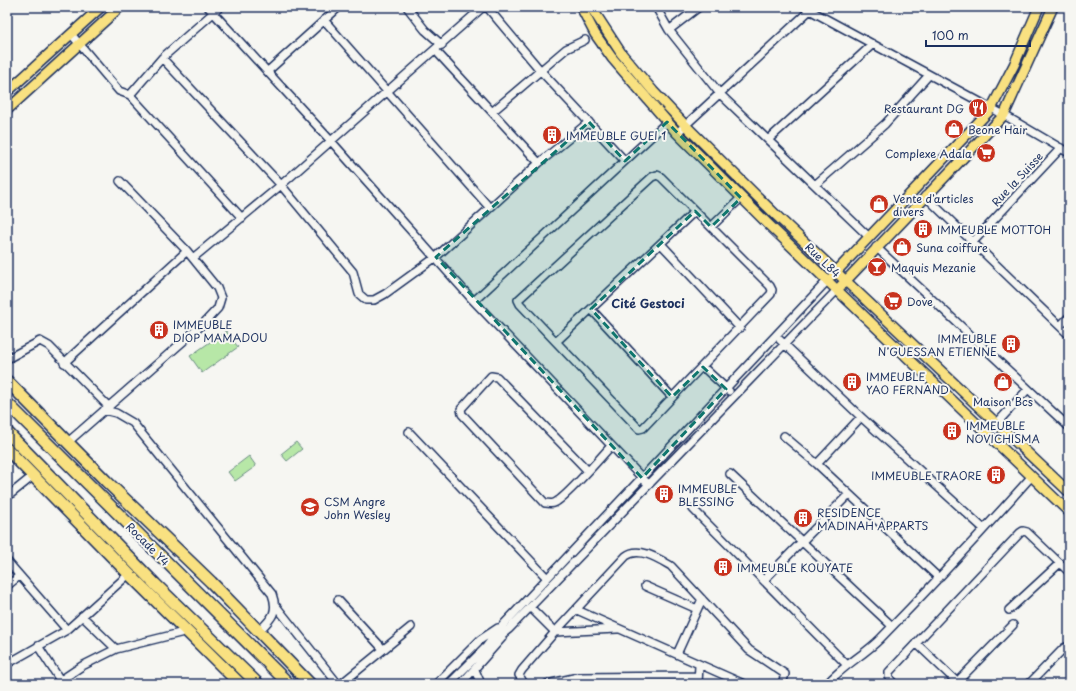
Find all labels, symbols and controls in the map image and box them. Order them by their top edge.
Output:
scale bar [926,22,1030,48]
text: 100 m [932,26,969,44]
restaurant icon: Restaurant DG [967,97,989,119]
place label: Restaurant DG [884,100,964,117]
shop icon: Beone Hair [943,118,965,140]
place label: Beone Hair [968,121,1027,138]
building icon: IMMEUBLE GUEI 1 [541,124,563,146]
place label: IMMEUBLE GUEI 1 [566,127,666,144]
supermarket icon: Complexe Adala [975,142,997,164]
place label: Complexe Adala [885,145,972,162]
street label: Rue la Suisse [987,148,1047,210]
place label: Vente d'articles divers [893,190,974,220]
shop icon: Vente d'articles divers [868,193,890,215]
building icon: IMMEUBLE MOTTOH [912,218,934,240]
place label: IMMEUBLE MOTTOH [937,221,1051,238]
shop icon: Suna coiffure [891,236,913,258]
street label: Rue L84 [801,239,845,281]
place label: Suna coiffure [916,239,988,256]
bar icon: Maquis Mezanie [866,256,888,278]
place label: Maquis Mezanie [891,259,976,276]
supermarket icon: Dove [882,290,904,312]
place label: Dove [907,293,933,310]
district label: Cité Gestoci [611,294,685,312]
place label: IMMEUBLE DIOP MAMADOU [173,316,268,346]
building icon: IMMEUBLE DIOP MAMADOU [148,319,170,341]
place label: IMMEUBLE N'GUESSAN ETIENNE [878,330,997,360]
building icon: IMMEUBLE N'GUESSAN ETIENNE [1000,333,1022,355]
place label: IMMEUBLE YAO FERNAND [866,368,949,398]
building icon: IMMEUBLE YAO FERNAND [841,371,863,393]
shop icon: Maison Bcs [992,371,1014,393]
place label: Maison Bcs [973,393,1033,410]
place label: IMMEUBLE NOVICHISMA [966,417,1040,447]
building icon: IMMEUBLE NOVICHISMA [941,420,963,442]
building icon: IMMEUBLE TRAORE [985,464,1007,486]
place label: IMMEUBLE TRAORE [871,467,982,484]
place label: IMMEUBLE BLESSING [678,480,738,510]
building icon: IMMEUBLE BLESSING [653,483,675,505]
place label: CSM Angre John Wesley [324,493,390,523]
school or university icon: CSM Angre John Wesley [299,496,321,518]
place label: RESIDENCE MADINAH APPARTS [817,504,929,534]
building icon: RESIDENCE MADINAH APPARTS [792,507,814,529]
street label: Rocade Y4 [122,518,174,570]
building icon: IMMEUBLE KOUYATE [712,556,734,578]
place label: IMMEUBLE KOUYATE [737,559,853,576]

